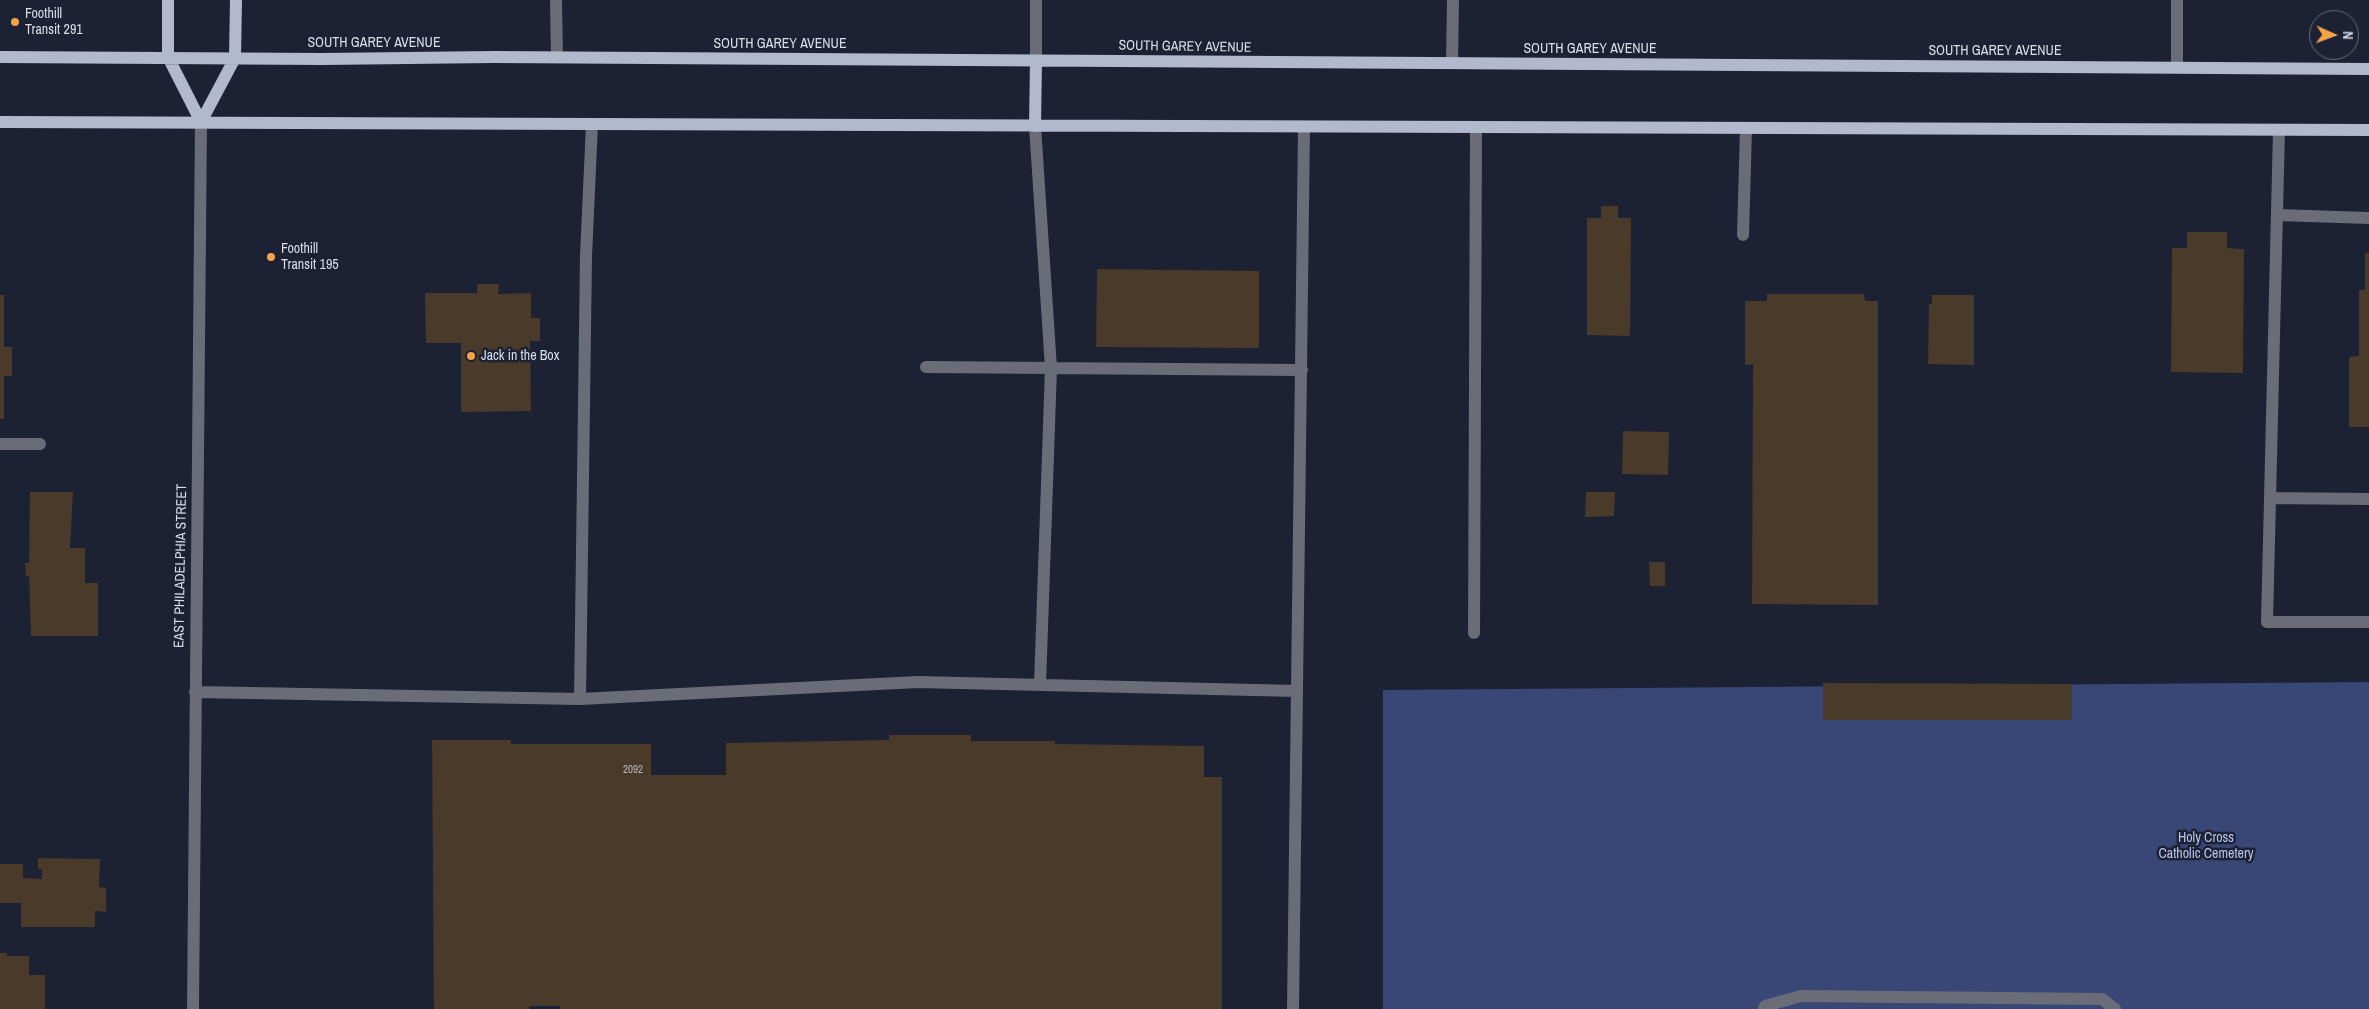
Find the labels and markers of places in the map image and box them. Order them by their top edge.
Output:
place label: Foothill Transit 291 [25,6,83,38]
marker: Foothill Transit 291 [9,16,21,28]
place label: Foothill Transit 195 [281,241,339,274]
marker: Foothill Transit 195 [265,251,277,263]
place label: Jack in the Box [481,348,559,364]
marker: Jack in the Box [465,350,477,362]

